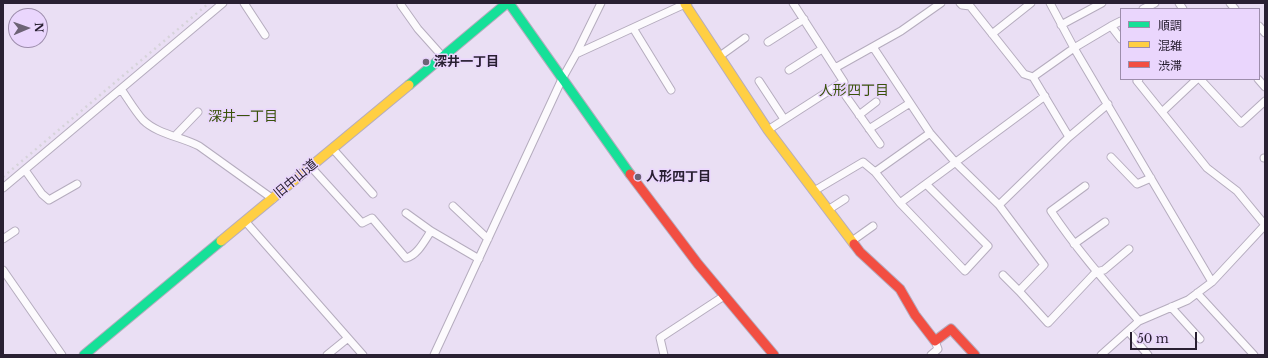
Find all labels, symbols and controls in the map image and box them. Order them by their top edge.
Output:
north arrow [8,8,48,48]
legend [1120,8,1260,80]
text: 順調 [1158,18,1182,33]
text: N [32,22,46,33]
text: 混雑 [1158,38,1182,53]
place label: 深井一丁目 [434,54,499,70]
marker: 深井一丁目 [421,57,431,67]
text: 渋滞 [1158,58,1182,73]
district label: 人形四丁目 [819,83,889,99]
district label: 深井一丁目 [208,109,278,125]
street label: 旧中山道 [271,156,321,202]
place label: 人形四丁目 [646,169,711,185]
marker: 人形四丁目 [633,172,643,182]
scale bar [1132,324,1199,350]
text: 50 m [1137,331,1169,346]

